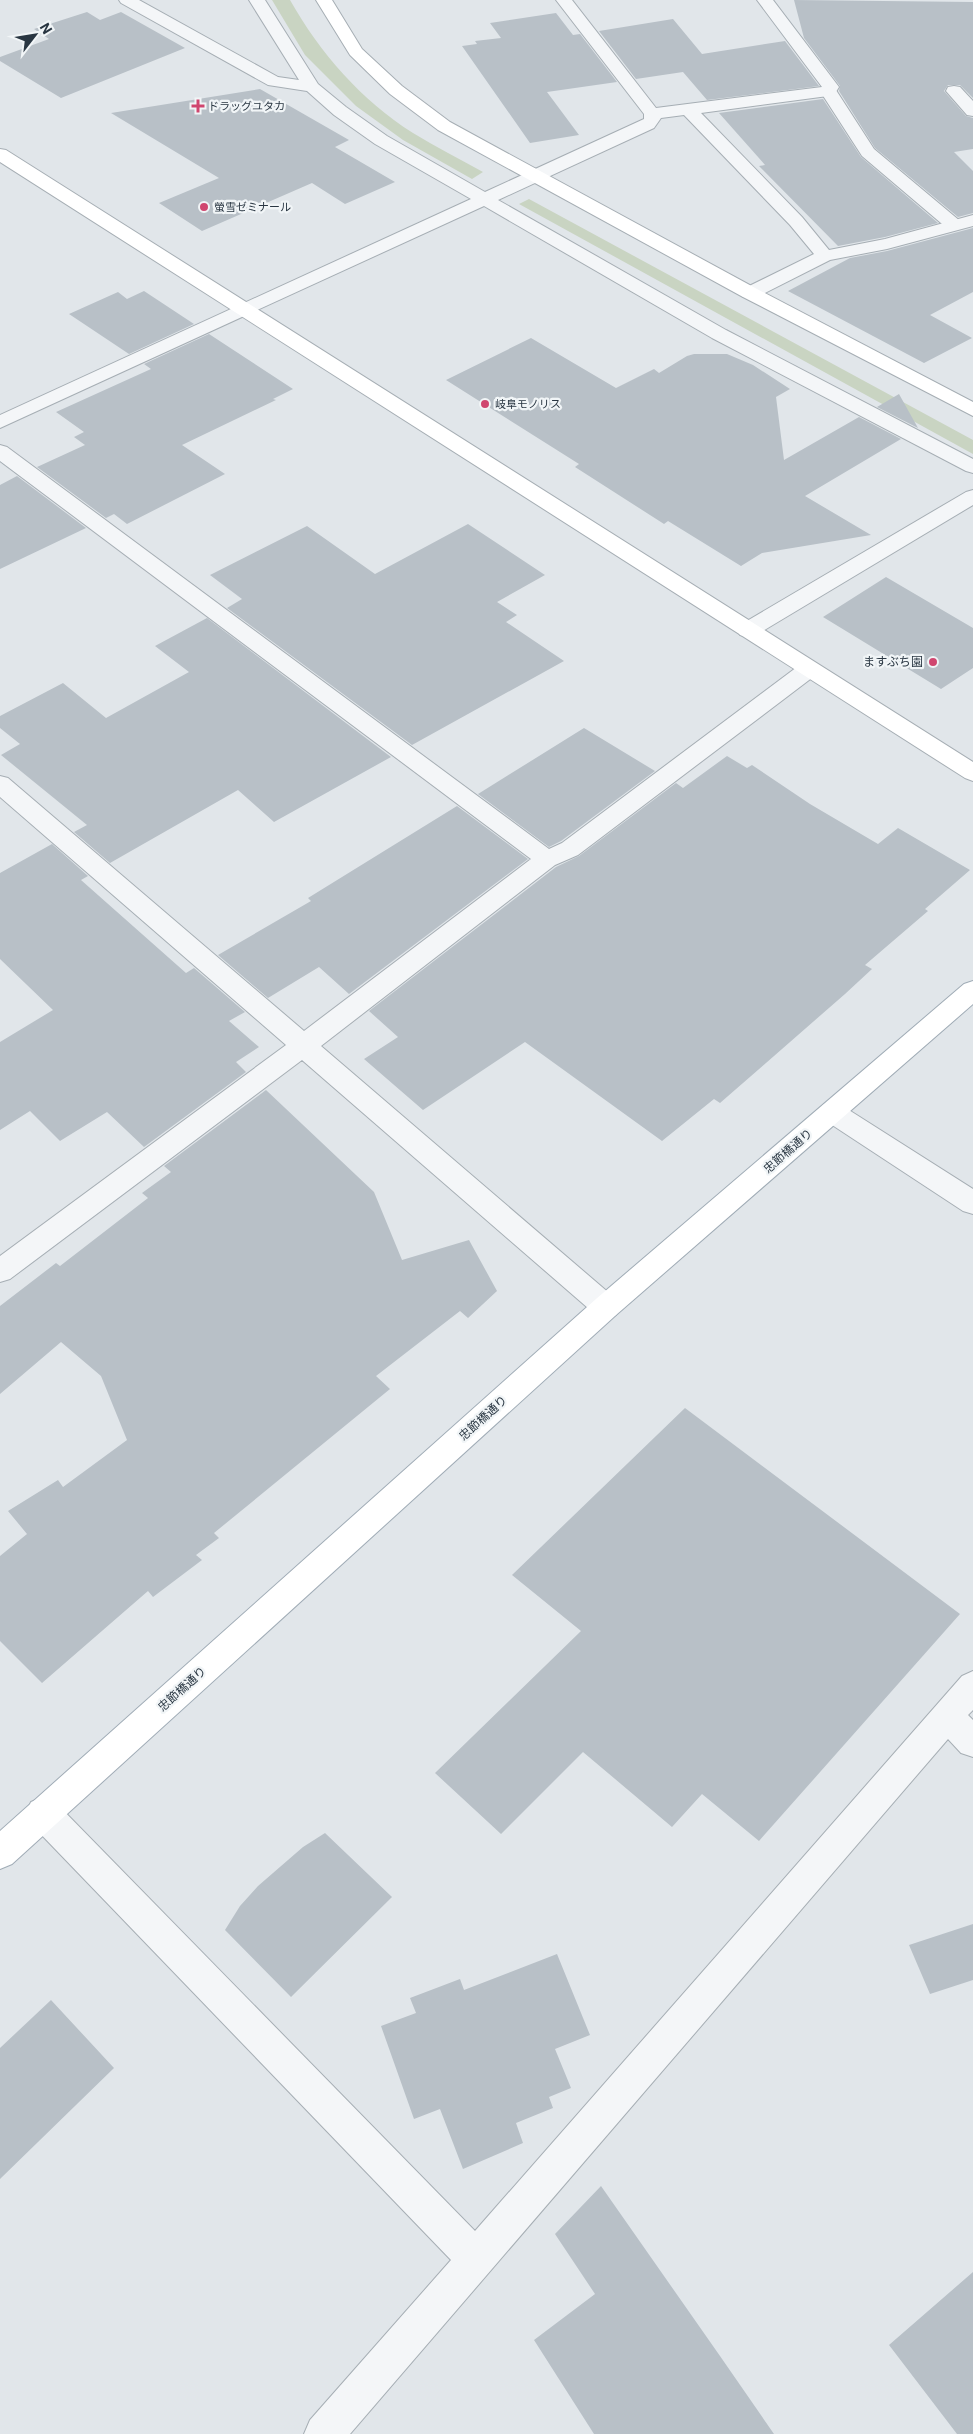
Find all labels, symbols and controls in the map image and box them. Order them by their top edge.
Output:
north arrow [10,10,60,60]
text: N [37,20,56,37]
marker: ドラッグユタカ [192,100,204,112]
place label: ドラッグユタカ [208,100,285,113]
marker: 螢雪ゼミナール [198,201,210,213]
place label: 螢雪ゼミナール [214,201,291,214]
marker: 岐阜モノリス [479,398,491,410]
place label: 岐阜モノリス [495,398,561,411]
place label: ますぶち園 [863,655,923,669]
marker: ますぶち園 [927,656,939,668]
street label: 忠節橋通り [761,1126,815,1176]
street label: 忠節橋通り [456,1393,510,1443]
street label: 忠節橋通り [155,1664,209,1714]

